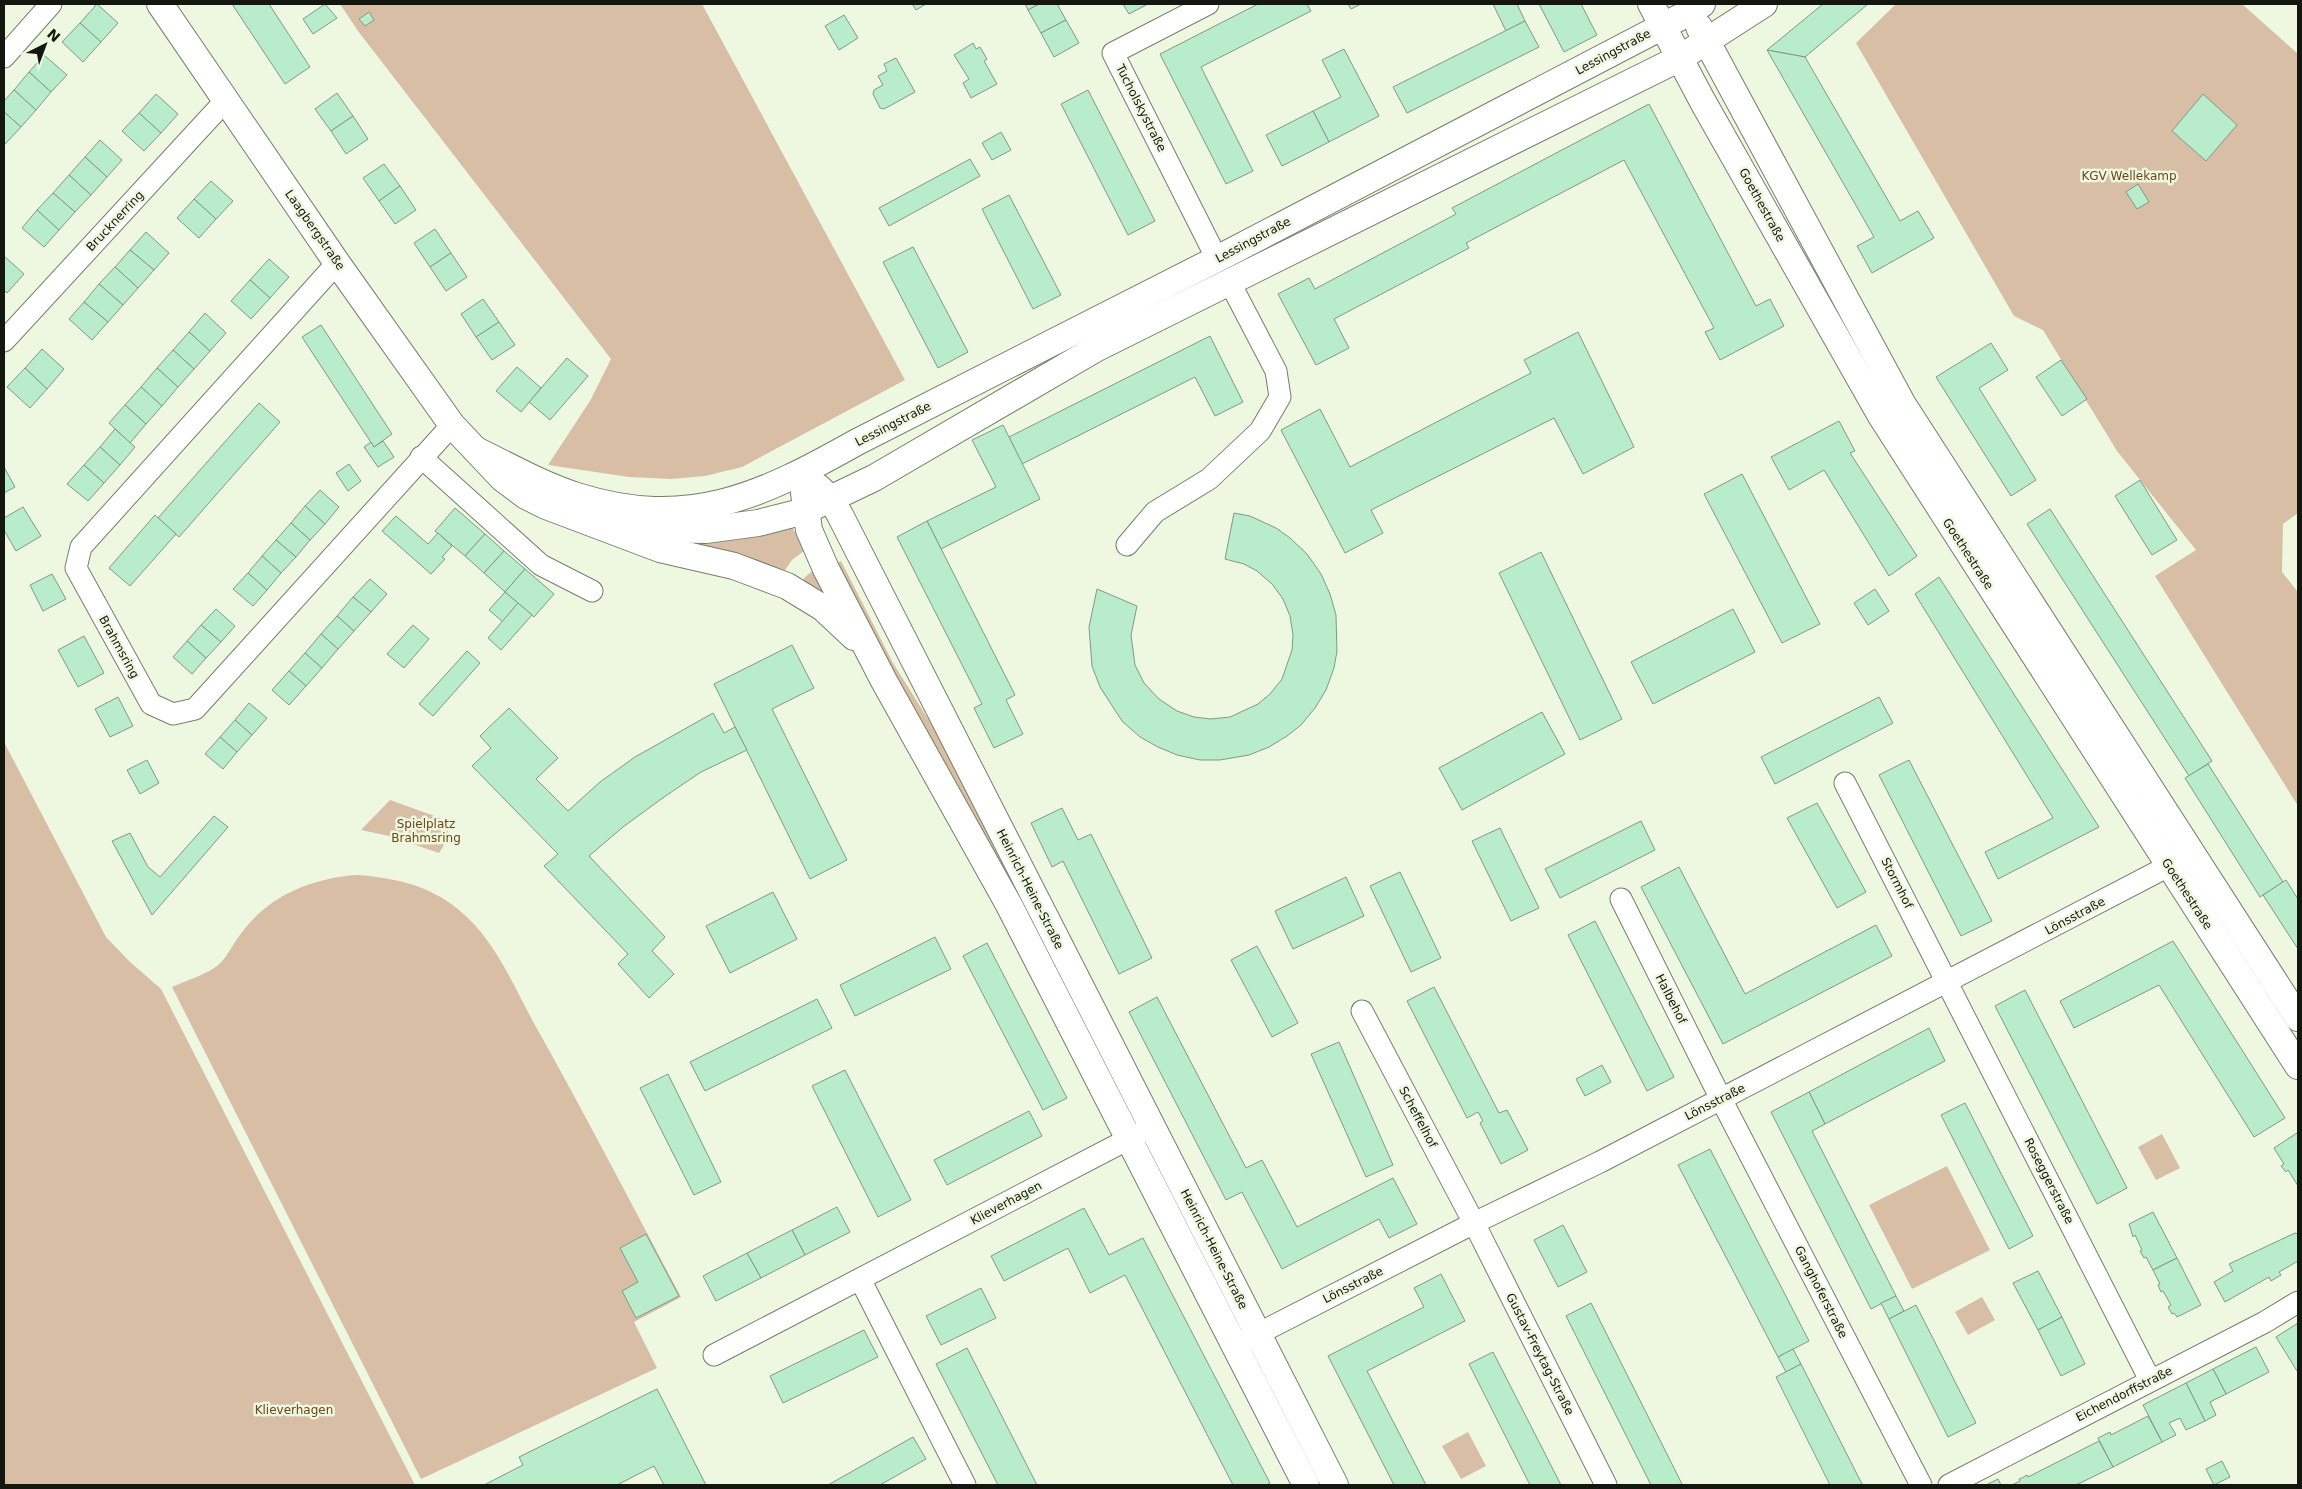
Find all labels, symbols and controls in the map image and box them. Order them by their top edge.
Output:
north arrow [20,20,70,70]
text: N [44,25,63,45]
street label: Lessingstraße [1573,26,1653,78]
street label: Tucholskystraße [1113,61,1169,154]
street label: Goethestraße [1736,166,1788,244]
park label: KGV Wellekamp [2081,169,2177,183]
street label: Laagbergstraße [282,187,348,273]
street label: Brucknerring [83,188,147,254]
street label: Lessingstraße [1213,214,1293,266]
street label: Lessingstraße [853,399,933,449]
street label: Goethestraße [1940,516,1996,592]
street label: Brahmsring [96,613,142,681]
park label: Spielplatz Brahmsring [391,817,461,845]
street label: Heinrich-Heine-Straße [994,827,1066,951]
street label: Stormhof [1878,855,1916,911]
street label: Goethestraße [2159,856,2215,932]
street label: Lönsstraße [2043,894,2107,938]
street label: Halbehof [1653,972,1690,1027]
street label: Lönsstraße [1682,1081,1748,1123]
street label: Scheffelhof [1396,1084,1440,1151]
street label: Roseggerstraße [2021,1136,2077,1226]
street label: Klieverhagen [968,1178,1044,1228]
street label: Heinrich-Heine-Straße [1178,1187,1250,1311]
street label: Ganghoferstraße [1792,1244,1850,1340]
street label: Lönsstraße [1320,1264,1386,1306]
street label: Gustav-Freytag-Straße [1503,1291,1577,1417]
street label: Eichendorffstraße [2073,1364,2175,1424]
park label: Klieverhagen [255,1403,333,1417]

